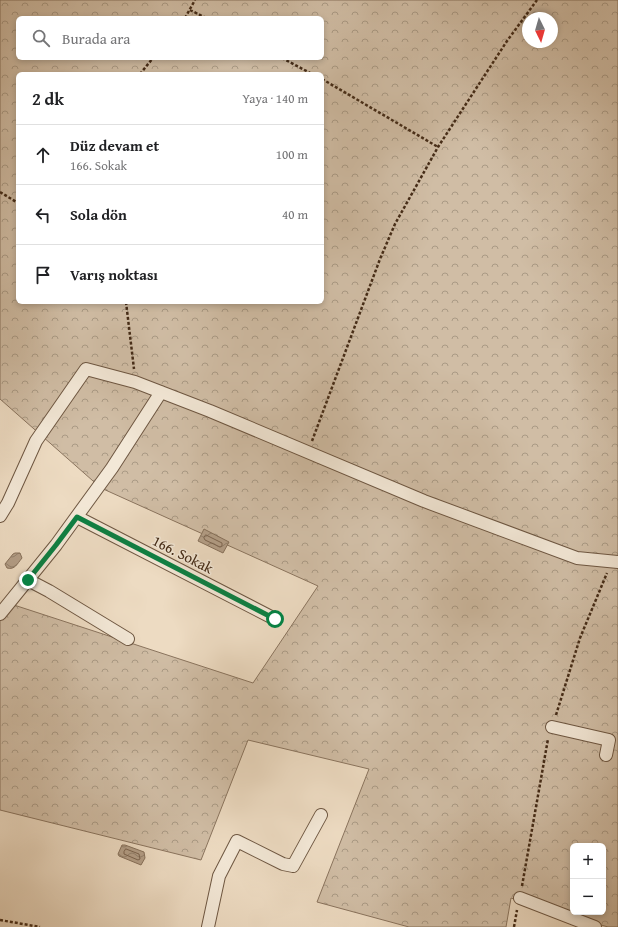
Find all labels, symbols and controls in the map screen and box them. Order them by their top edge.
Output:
north arrow [522,12,558,48]
search box [16,16,324,60]
icon: search [30,27,52,49]
text: Burada ara [62,28,130,49]
text: 2 dk [32,86,64,111]
text: Yaya · 140 m [242,89,308,108]
text: Düz devam et [70,135,159,156]
icon: ahead [32,144,54,166]
text: 100 m [276,145,308,164]
text: 166. Sokak [70,156,127,175]
icon: left [32,204,54,226]
text: Sola dön [70,204,127,225]
text: 40 m [282,205,308,224]
icon: arrive [32,264,54,286]
text: Varış noktası [70,264,158,285]
street label: 166. Sokak [149,530,217,578]
route end [19,571,37,589]
route start [266,610,284,628]
map controls [570,843,606,915]
button: + [570,843,606,879]
button: − [570,879,606,915]

